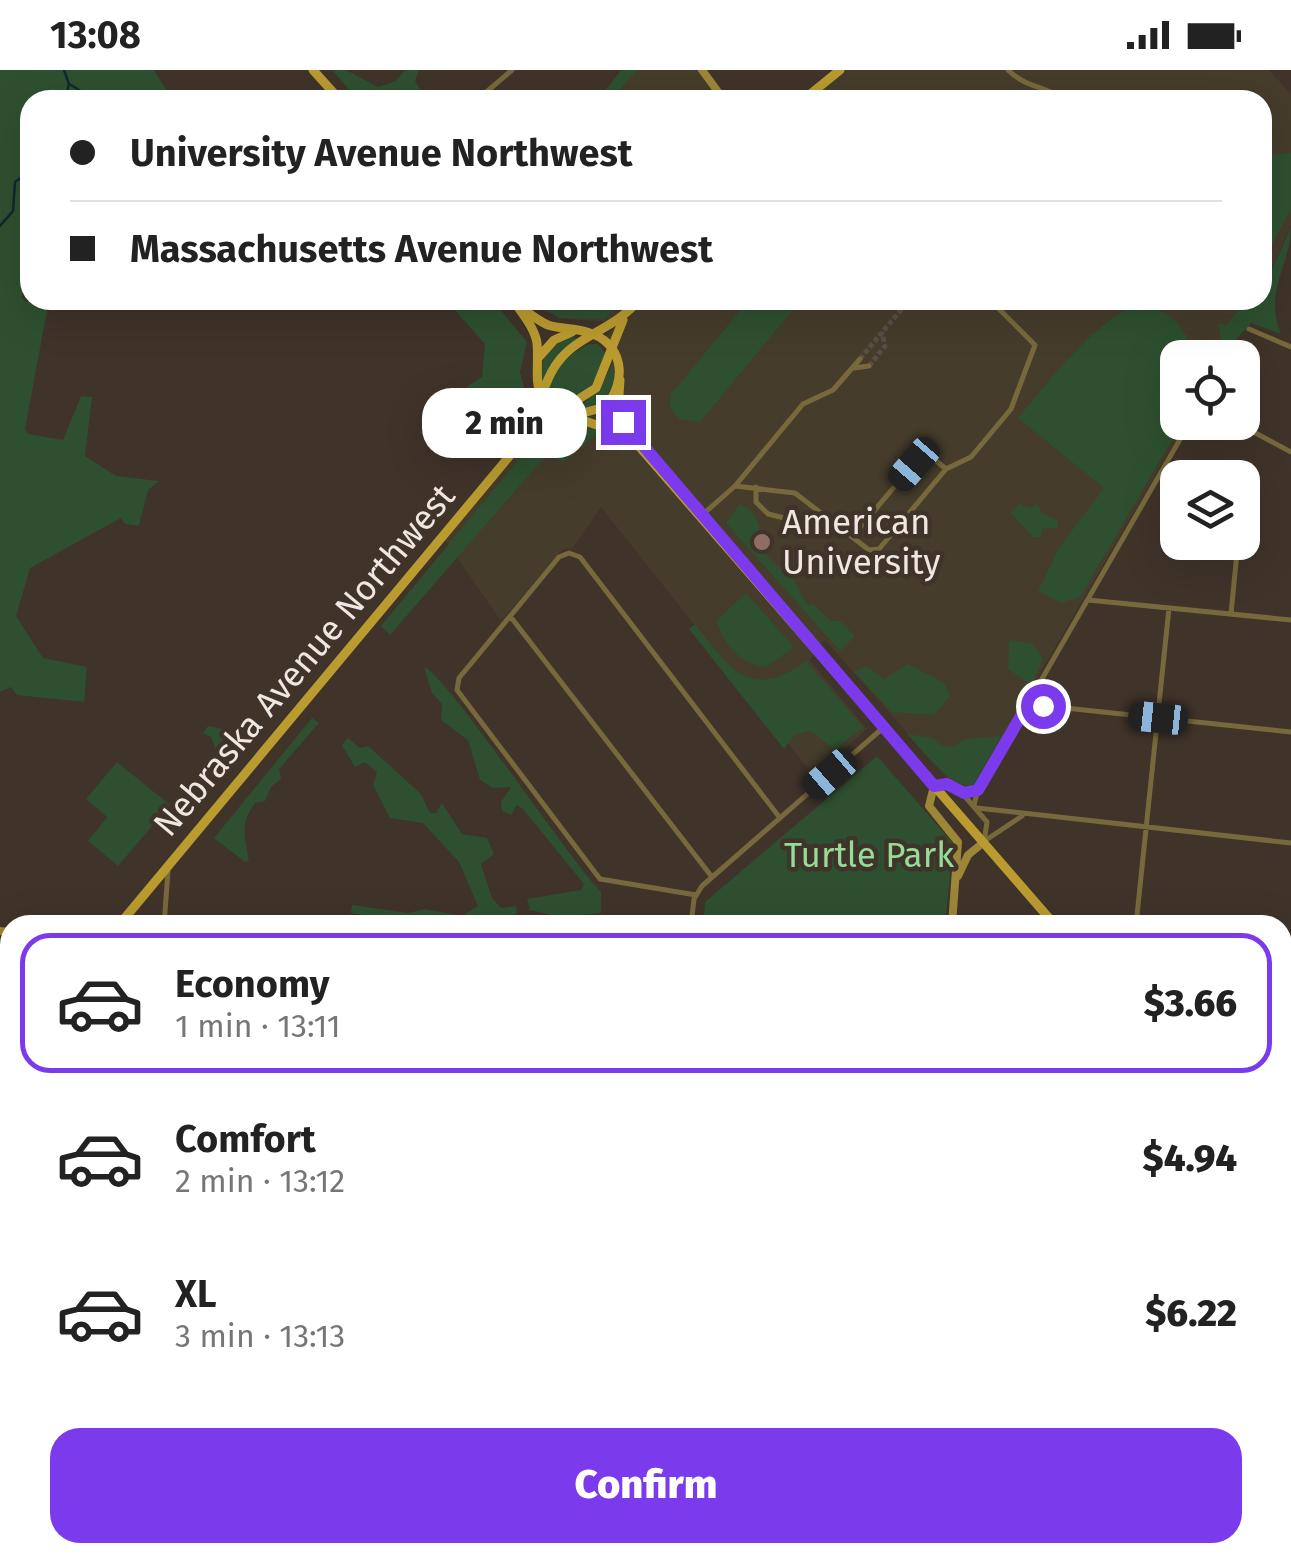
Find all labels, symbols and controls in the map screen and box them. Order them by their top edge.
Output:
text: 13:08 [50,12,141,58]
text: University Avenue Northwest [130,130,632,176]
text: Massachusetts Avenue Northwest [130,226,713,272]
map controls [1160,340,1260,560]
button: locate [1160,340,1260,440]
callout: 2 min [423,387,588,457]
route end [601,400,646,445]
text: 2 min [465,404,544,442]
car [883,432,945,496]
button: layers [1160,460,1260,560]
street label: Nebraska Avenue Northwest [144,475,464,844]
place label: American University [782,501,941,583]
marker: American University [751,531,773,553]
route start [1021,684,1066,729]
car [1127,700,1189,736]
car [798,743,862,805]
park label: Turtle Park [784,834,954,876]
icon: car [55,958,145,1048]
text: Economy [175,961,330,1007]
text: $3.66 [1144,980,1237,1026]
text: 1 min · 13:11 [175,1007,341,1045]
icon: car [55,1113,145,1203]
text: Comfort [175,1116,316,1162]
text: $4.94 [1143,1135,1237,1181]
text: 2 min · 13:12 [175,1162,345,1200]
icon: car [55,1268,145,1358]
text: XL [175,1271,217,1317]
text: $6.22 [1145,1290,1237,1336]
text: 3 min · 13:13 [175,1317,345,1355]
button: Confirm [50,1428,1242,1543]

